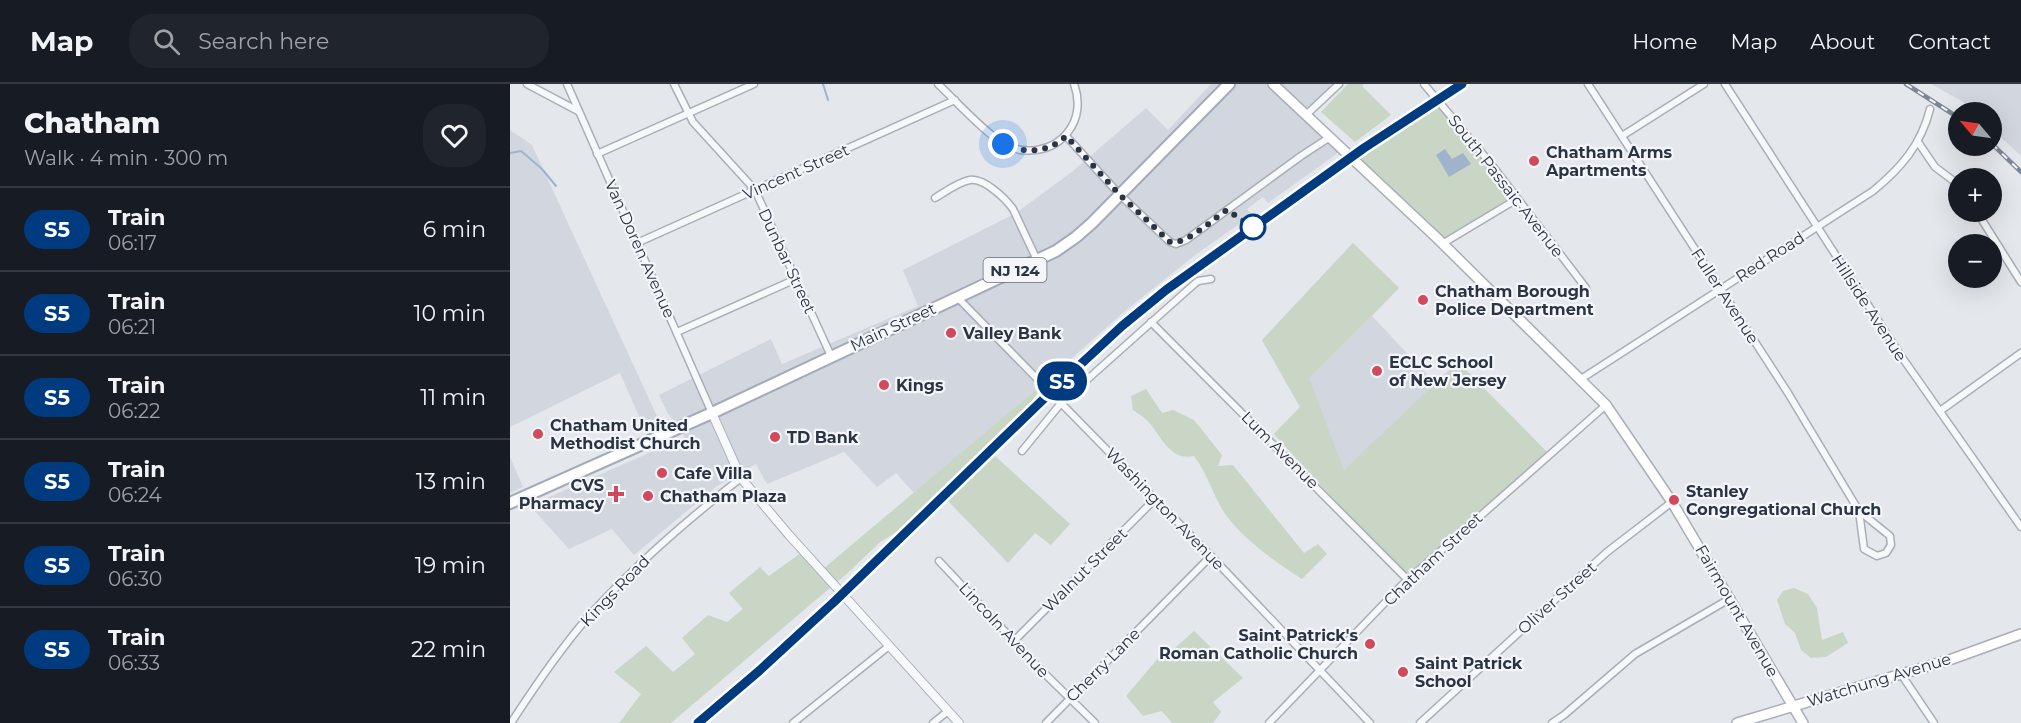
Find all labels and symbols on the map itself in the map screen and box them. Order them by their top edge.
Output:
north arrow [1948,102,2002,156]
street label: South Passaic Avenue [1444,111,1568,261]
your location [988,129,1018,159]
street label: Vincent Street [740,140,853,204]
place label: Chatham Arms Apartments [1545,143,1673,180]
marker: Chatham Arms Apartments [1527,154,1541,168]
street label: Van Doren Avenue [601,177,679,321]
street label: Dunbar Street [754,205,820,317]
unlabelled marker [1240,214,1266,240]
street label: Red Road [1732,228,1808,286]
street label: Fuller Avenue [1687,245,1763,347]
street label: Hillside Avenue [1828,251,1910,365]
road number: NJ 124 [984,258,1046,282]
place label: Chatham Borough Police Department [1435,282,1594,319]
marker: Chatham Borough Police Department [1416,293,1430,307]
street label: Main Street [847,299,939,355]
place label: Valley Bank [962,324,1062,343]
marker: Valley Bank [944,326,958,340]
place label: ECLC School of New Jersey [1389,353,1507,390]
line badge: S5 [1035,362,1089,400]
marker: ECLC School of New Jersey [1370,364,1384,378]
place label: Kings [896,376,944,395]
marker: Kings [877,378,891,392]
street label: Lum Avenue [1237,407,1323,493]
place label: Chatham United Methodist Church [550,416,701,453]
marker: Chatham United Methodist Church [531,427,545,441]
place label: TD Bank [787,428,859,447]
marker: TD Bank [768,430,782,444]
street label: Washington Avenue [1102,444,1228,574]
place label: Cafe Villa [674,464,752,483]
marker: Cafe Villa [655,466,669,480]
place label: CVS Pharmacy [519,476,604,513]
place label: Stanley Congregational Church [1686,482,1881,519]
marker: CVS Pharmacy [609,487,623,501]
place label: Chatham Plaza [660,487,787,506]
marker: Chatham Plaza [641,489,655,503]
marker: Stanley Congregational Church [1667,493,1681,507]
street label: Chatham Street [1380,508,1487,610]
street label: Walnut Street [1039,524,1131,616]
street label: Fairmount Avenue [1691,542,1783,680]
street label: Kings Road [576,552,654,630]
street label: Oliver Street [1514,557,1601,638]
street label: Lincoln Avenue [955,578,1053,682]
street label: Cherry Lane [1062,624,1144,706]
place label: Saint Patrick's Roman Catholic Church [1159,626,1359,663]
marker: Saint Patrick's Roman Catholic Church [1363,637,1377,651]
street label: Watchung Avenue [1805,649,1953,711]
place label: Saint Patrick School [1415,654,1523,691]
marker: Saint Patrick School [1396,665,1410,679]

